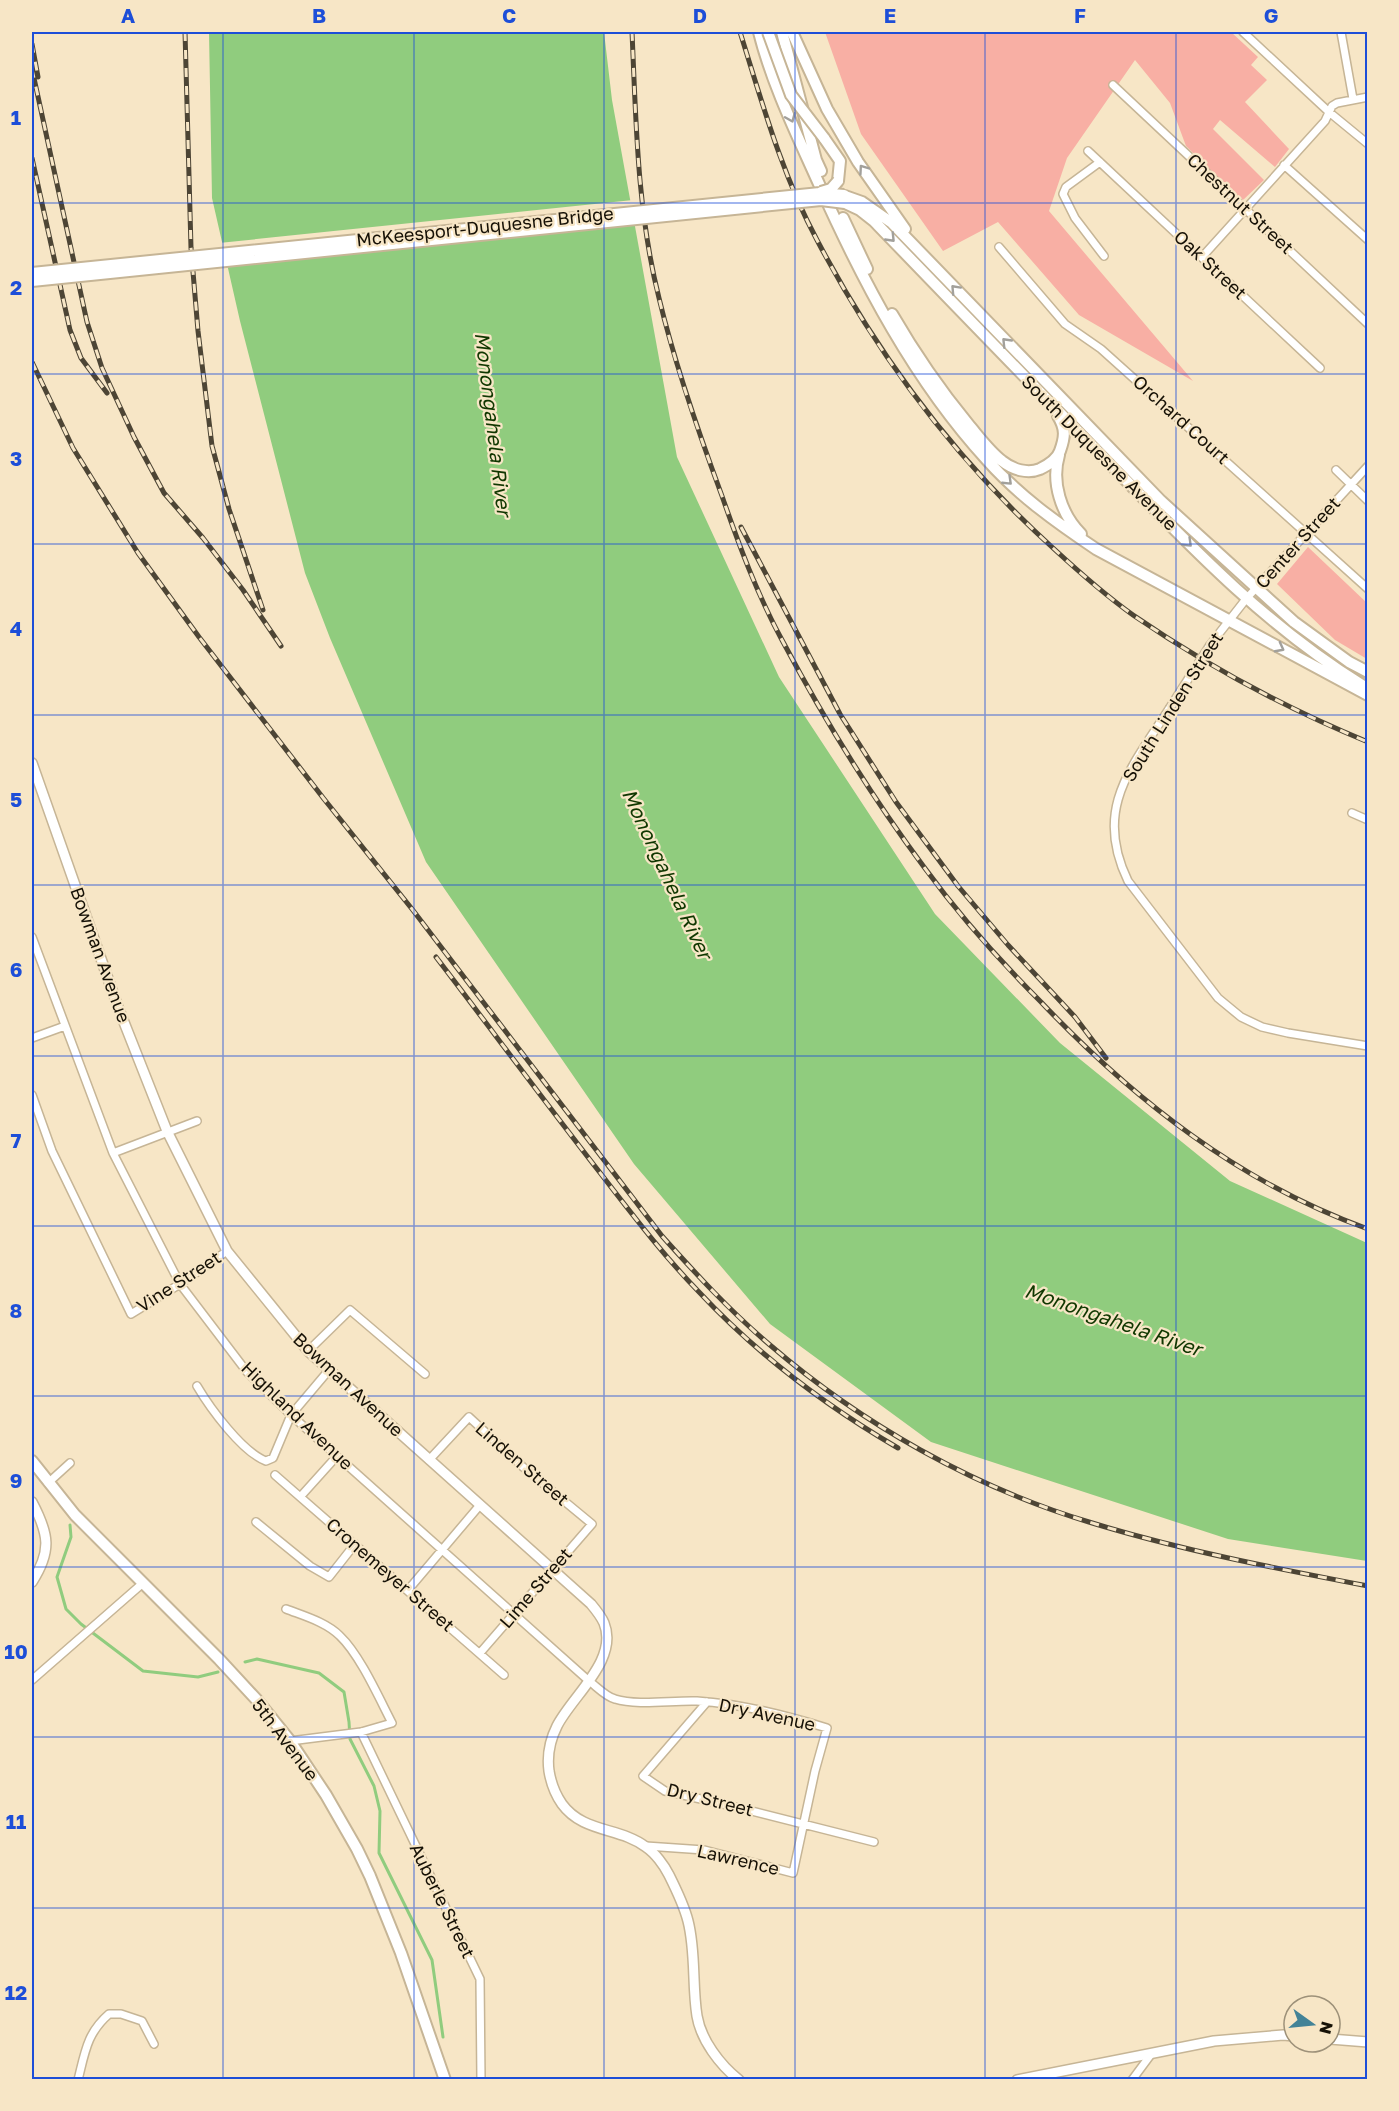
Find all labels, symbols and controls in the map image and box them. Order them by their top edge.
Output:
text: A [121,3,135,27]
text: B [312,3,326,27]
text: C [502,3,516,27]
text: D [693,3,707,27]
text: E [884,3,896,27]
text: F [1074,3,1086,27]
text: G [1264,3,1278,27]
text: 1 [11,105,21,129]
one-way arrow [784,112,796,123]
street label: Chestnut Street [1183,148,1298,258]
one-way arrow [859,164,870,175]
street label: McKeesport-Duquesne Bridge [355,202,615,250]
street label: Oak Street [1170,225,1252,303]
one-way arrow [884,232,895,242]
text: 2 [10,275,22,299]
one-way arrow [951,285,962,296]
water label: Monongahela River [470,331,518,521]
one-way arrow [1002,338,1013,348]
street label: South Duquesne Avenue [1017,370,1182,535]
street label: Orchard Court [1129,370,1234,468]
text: 3 [10,446,22,470]
one-way arrow [1002,474,1012,485]
street label: Center Street [1250,492,1344,593]
one-way arrow [1181,536,1192,547]
text: 4 [10,616,22,640]
street label: South Linden Street [1117,627,1227,785]
one-way arrow [1274,641,1284,652]
water label: Monongahela River [617,785,719,966]
text: 5 [10,787,22,811]
street label: Bowman Avenue [66,884,136,1025]
text: 6 [10,957,22,981]
text: 7 [11,1128,22,1152]
street label: Vine Street [132,1246,225,1317]
water label: Monongahela River [1022,1278,1208,1363]
text: 8 [10,1298,22,1322]
street label: Bowman Avenue [289,1328,408,1441]
street label: Highland Avenue [237,1356,358,1474]
street label: Linden Street [471,1417,574,1510]
text: 9 [10,1468,22,1492]
street label: Cronemeyer Street [322,1513,459,1636]
street label: Lime Street [494,1543,576,1632]
text: 10 [4,1639,28,1663]
street label: Dry Avenue [717,1693,818,1735]
street label: 5th Avenue [248,1694,324,1785]
street label: Dry Street [665,1778,756,1820]
text: 11 [6,1809,26,1833]
street label: Lawrence [695,1839,781,1879]
street label: Auberle Street [406,1840,480,1962]
text: 12 [5,1980,27,2004]
north arrow [1282,1994,1342,2054]
text: N [1315,2019,1338,2036]

